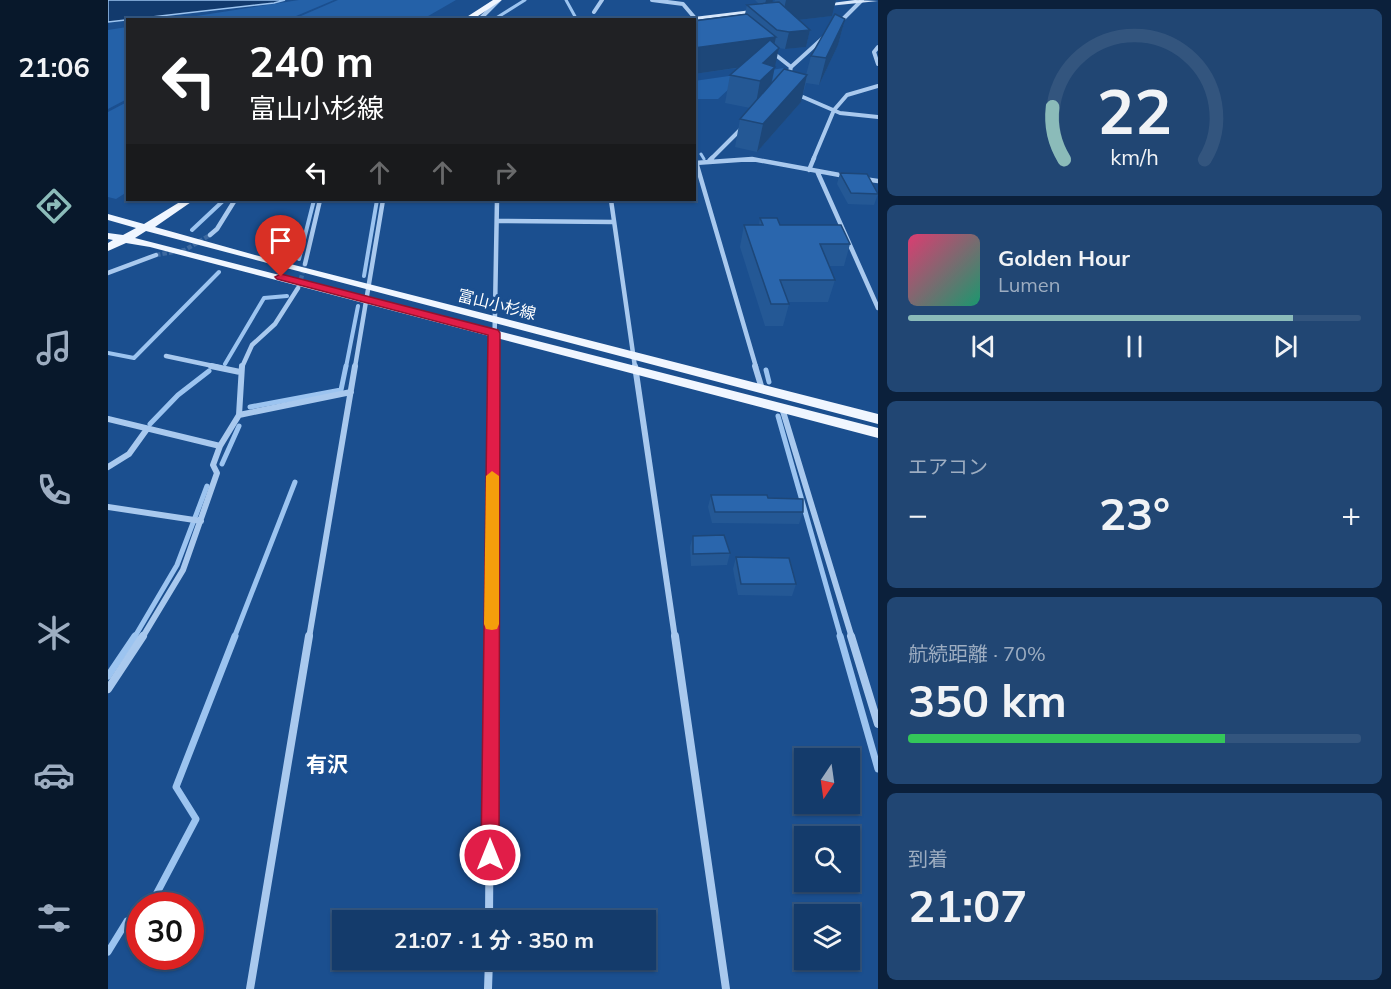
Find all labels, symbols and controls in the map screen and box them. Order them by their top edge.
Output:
text: 240 m [249,35,374,88]
icon: left [150,42,228,120]
text: 21:06 [18,50,90,84]
text: 22 [1097,71,1172,150]
text: 富山小杉線 [249,91,384,125]
text: km/h [1110,143,1159,170]
icon: left [300,156,333,189]
icon: ahead [363,156,396,189]
icon: ahead [426,156,459,189]
icon: right [489,156,522,189]
icon: directions [33,185,75,227]
pin [255,215,306,277]
icon: arrive [264,224,297,257]
text: Golden Hour [998,244,1130,272]
text: Lumen [998,272,1060,297]
street label: 富山小杉線 [456,285,538,323]
icon: music [33,327,75,369]
icon: previous [967,330,1000,363]
icon: pause [1118,330,1151,363]
icon: next [1269,330,1302,363]
text: エアコン [908,454,988,479]
icon: phone [33,469,75,511]
text: 23° [1099,485,1170,541]
text: − [908,493,928,534]
text: + [1341,493,1361,534]
icon: climate [33,612,75,654]
text: 航続距離 · 70% [908,641,1046,666]
text: 350 km [908,672,1067,728]
north arrow [794,748,860,814]
map controls [794,748,860,970]
district label: 有沢 [306,751,348,777]
icon: car [33,754,75,796]
position arrow [458,823,522,887]
button: search [794,826,860,892]
text: 到着 [908,846,948,871]
text: 21:07 [908,877,1027,933]
speed limit sign: 30 [126,892,204,970]
icon: filters [33,897,75,939]
button: layers [794,904,860,970]
text: 21:07 · 1 分 · 350 m [394,926,594,954]

